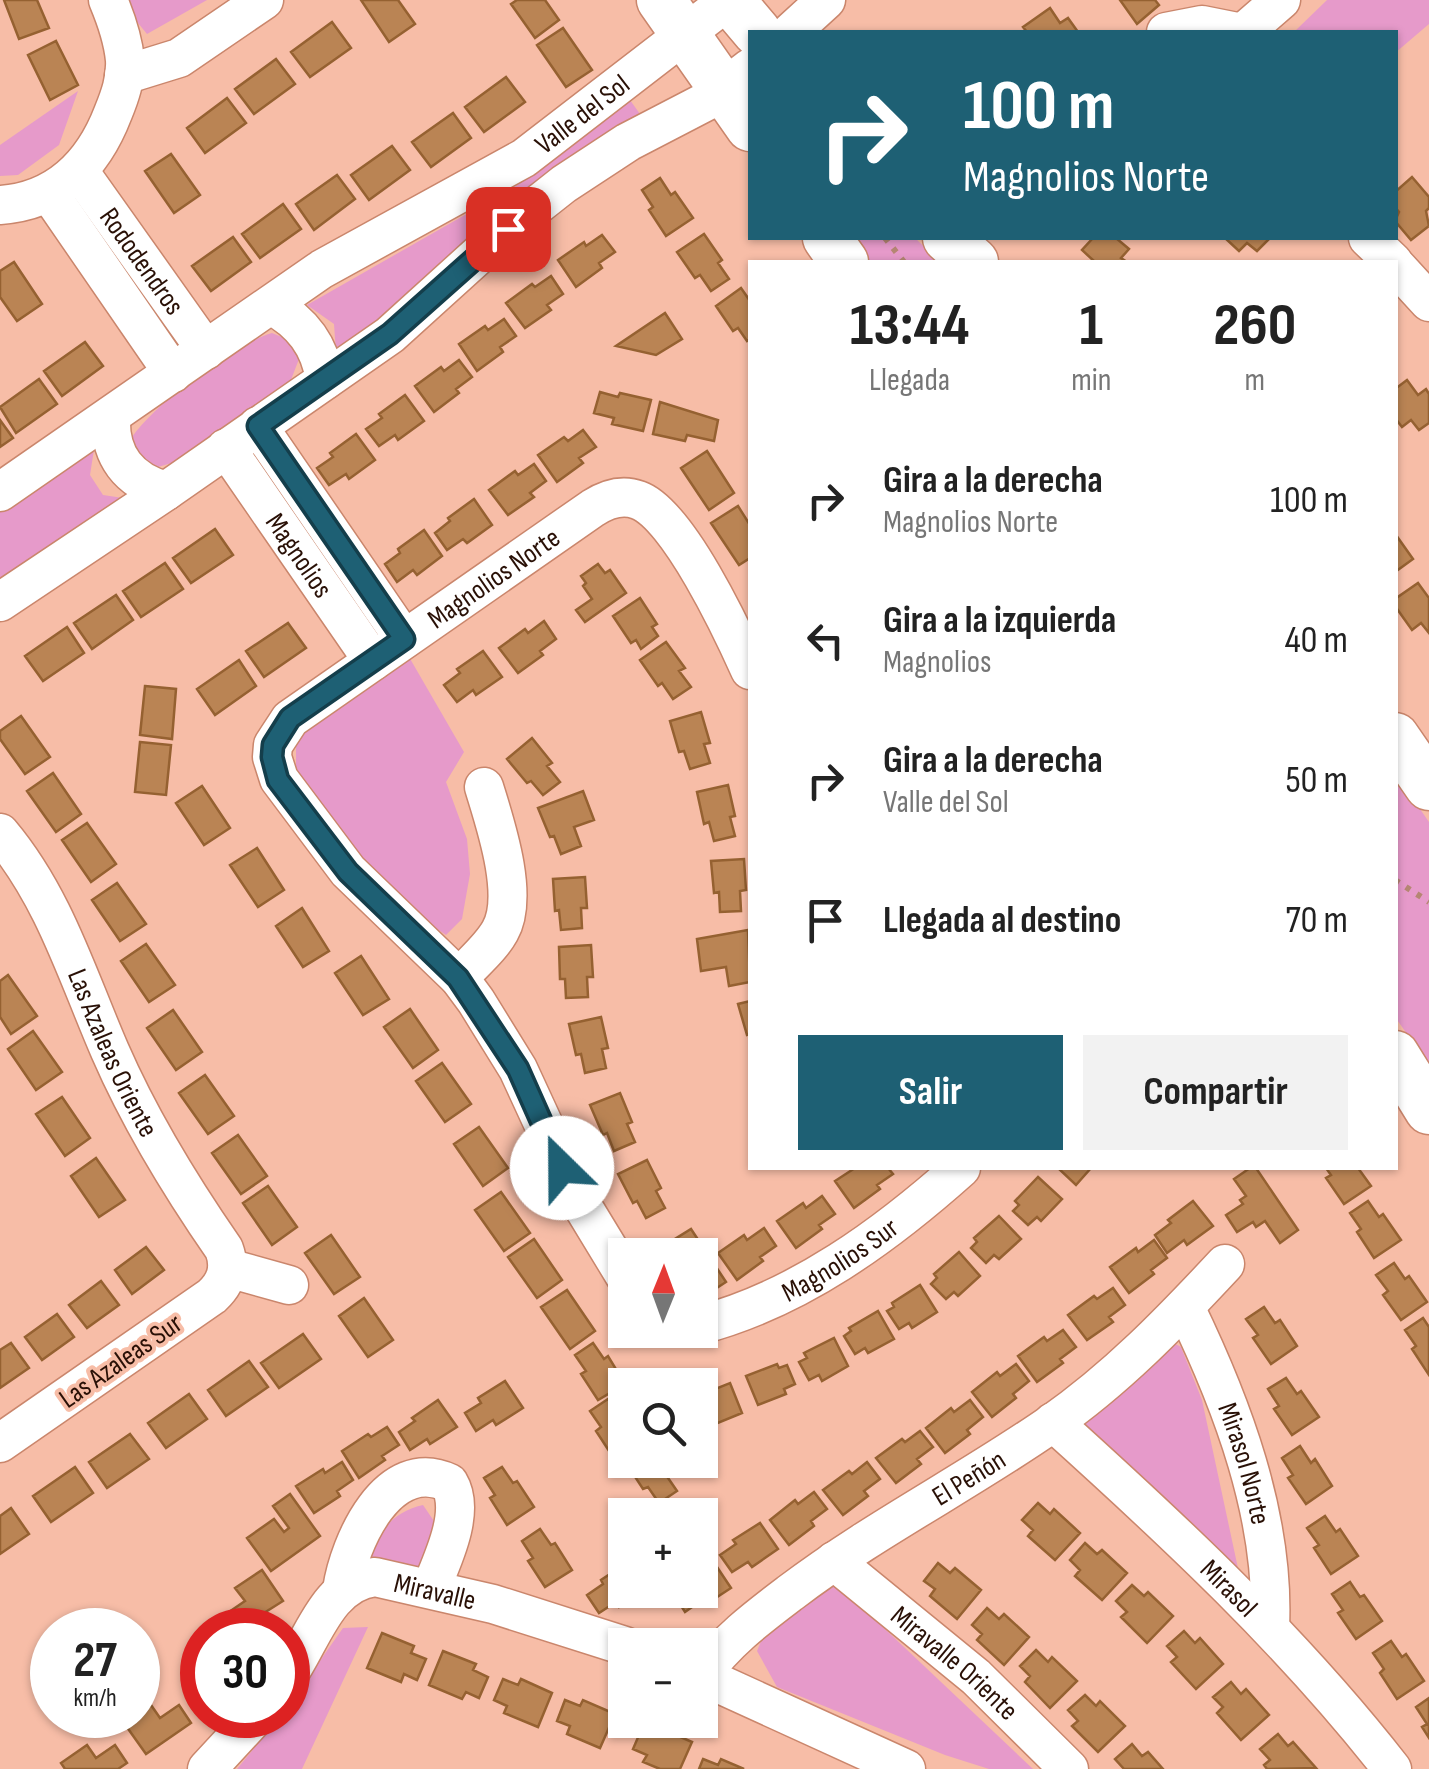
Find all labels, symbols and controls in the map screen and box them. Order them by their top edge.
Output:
text: 100 m [963,65,1114,149]
street label: Valle del Sol [529,68,636,161]
icon: right [798,70,928,200]
text: Magnolios Norte [963,150,1209,205]
pin [466,187,551,272]
street label: Rododendros [92,202,191,321]
icon: arrive [481,202,536,257]
text: 13:44 [850,290,970,362]
text: 1 [1080,290,1103,362]
text: 260 [1213,290,1296,362]
text: Llegada [869,361,950,400]
text: min [1071,361,1111,400]
text: m [1244,361,1265,400]
text: Gira a la derecha [883,458,1103,503]
icon: right [798,473,853,528]
text: 100 m [1270,478,1348,523]
text: Magnolios Norte [883,503,1058,542]
street label: Magnolios [258,507,339,604]
street label: Magnolios Norte [422,521,566,636]
text: Gira a la izquierda [883,598,1116,643]
icon: left [798,613,853,668]
text: 40 m [1285,618,1348,663]
text: Magnolios [883,643,991,682]
text: Gira a la derecha [883,738,1103,783]
icon: right [798,753,853,808]
text: 50 m [1285,758,1348,803]
text: Valle del Sol [883,783,1009,822]
icon: arrive [798,893,853,948]
text: Llegada al destino [883,898,1121,943]
text: 70 m [1286,898,1348,943]
street label: Las Azaleas Oriente [60,964,165,1143]
button: Salir [798,1035,1063,1150]
button: Compartir [1083,1035,1348,1150]
position arrow [510,1116,614,1220]
street label: Magnolios Sur [777,1212,905,1310]
north arrow [608,1238,718,1348]
map controls [608,1238,718,1738]
street label: Las Azaleas Sur [53,1307,189,1416]
button: search [608,1368,718,1478]
street label: Mirasol Norte [1210,1398,1277,1527]
street label: El Peñón [927,1443,1012,1513]
button: + [608,1498,718,1608]
street label: Mirasol [1193,1553,1264,1624]
street label: Miravalle [391,1567,479,1618]
street label: Miravalle Oriente [884,1600,1025,1727]
speed limit sign: 30 [180,1608,310,1738]
button: − [608,1628,718,1738]
text: 27 [73,1631,117,1691]
text: km/h [73,1683,117,1714]

